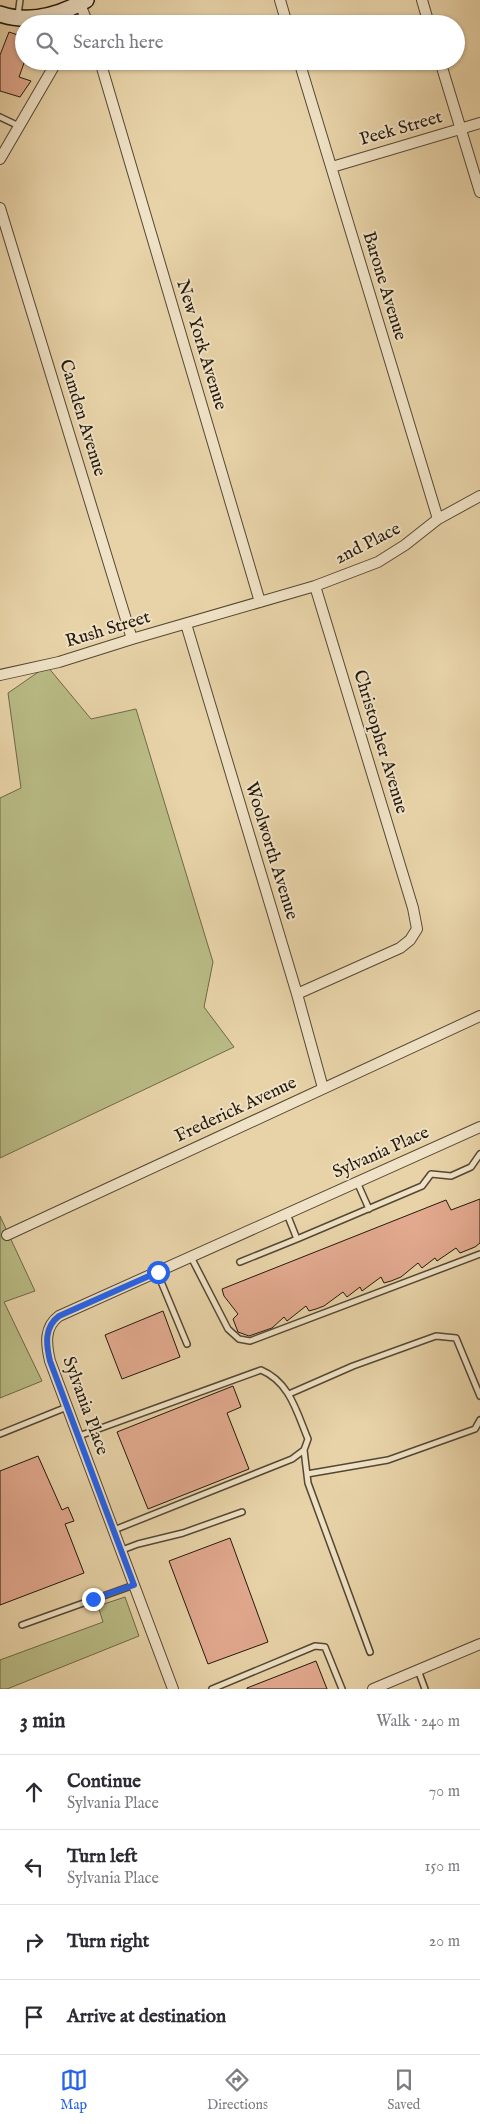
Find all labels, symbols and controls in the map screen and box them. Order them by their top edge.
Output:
search box [15,15,465,70]
icon: search [33,29,61,57]
text: Search here [73,31,164,55]
street label: Peek Street [357,106,445,152]
street label: Barone Avenue [357,229,411,343]
street label: New York Avenue [170,277,232,413]
street label: Camden Avenue [53,357,111,479]
street label: 2nd Place [331,518,405,570]
street label: Rush Street [63,606,153,654]
street label: Christopher Avenue [347,667,413,817]
street label: Woolworth Avenue [239,779,303,923]
street label: Frederick Avenue [172,1072,300,1148]
street label: Sylvania Place [329,1121,433,1185]
route start [147,1261,170,1284]
street label: Sylvania Place [57,1354,113,1458]
route end [82,1588,105,1611]
text: 3 min [20,1708,65,1735]
text: Walk · 240 m [376,1712,460,1732]
text: Continue [67,1770,141,1794]
icon: ahead [20,1778,48,1806]
text: 70 m [429,1782,460,1802]
text: Sylvania Place [67,1794,159,1814]
text: Turn left [67,1845,138,1869]
icon: left [20,1853,48,1881]
text: 150 m [425,1857,460,1877]
text: Sylvania Place [67,1869,159,1889]
icon: right [20,1928,48,1956]
text: Turn right [67,1930,149,1954]
text: 20 m [429,1932,460,1952]
icon: arrive [20,2003,48,2031]
text: Arrive at destination [67,2005,226,2029]
tab: Map [60,2066,88,2114]
tab: Directions [207,2066,268,2114]
tab: Saved [387,2066,420,2114]

